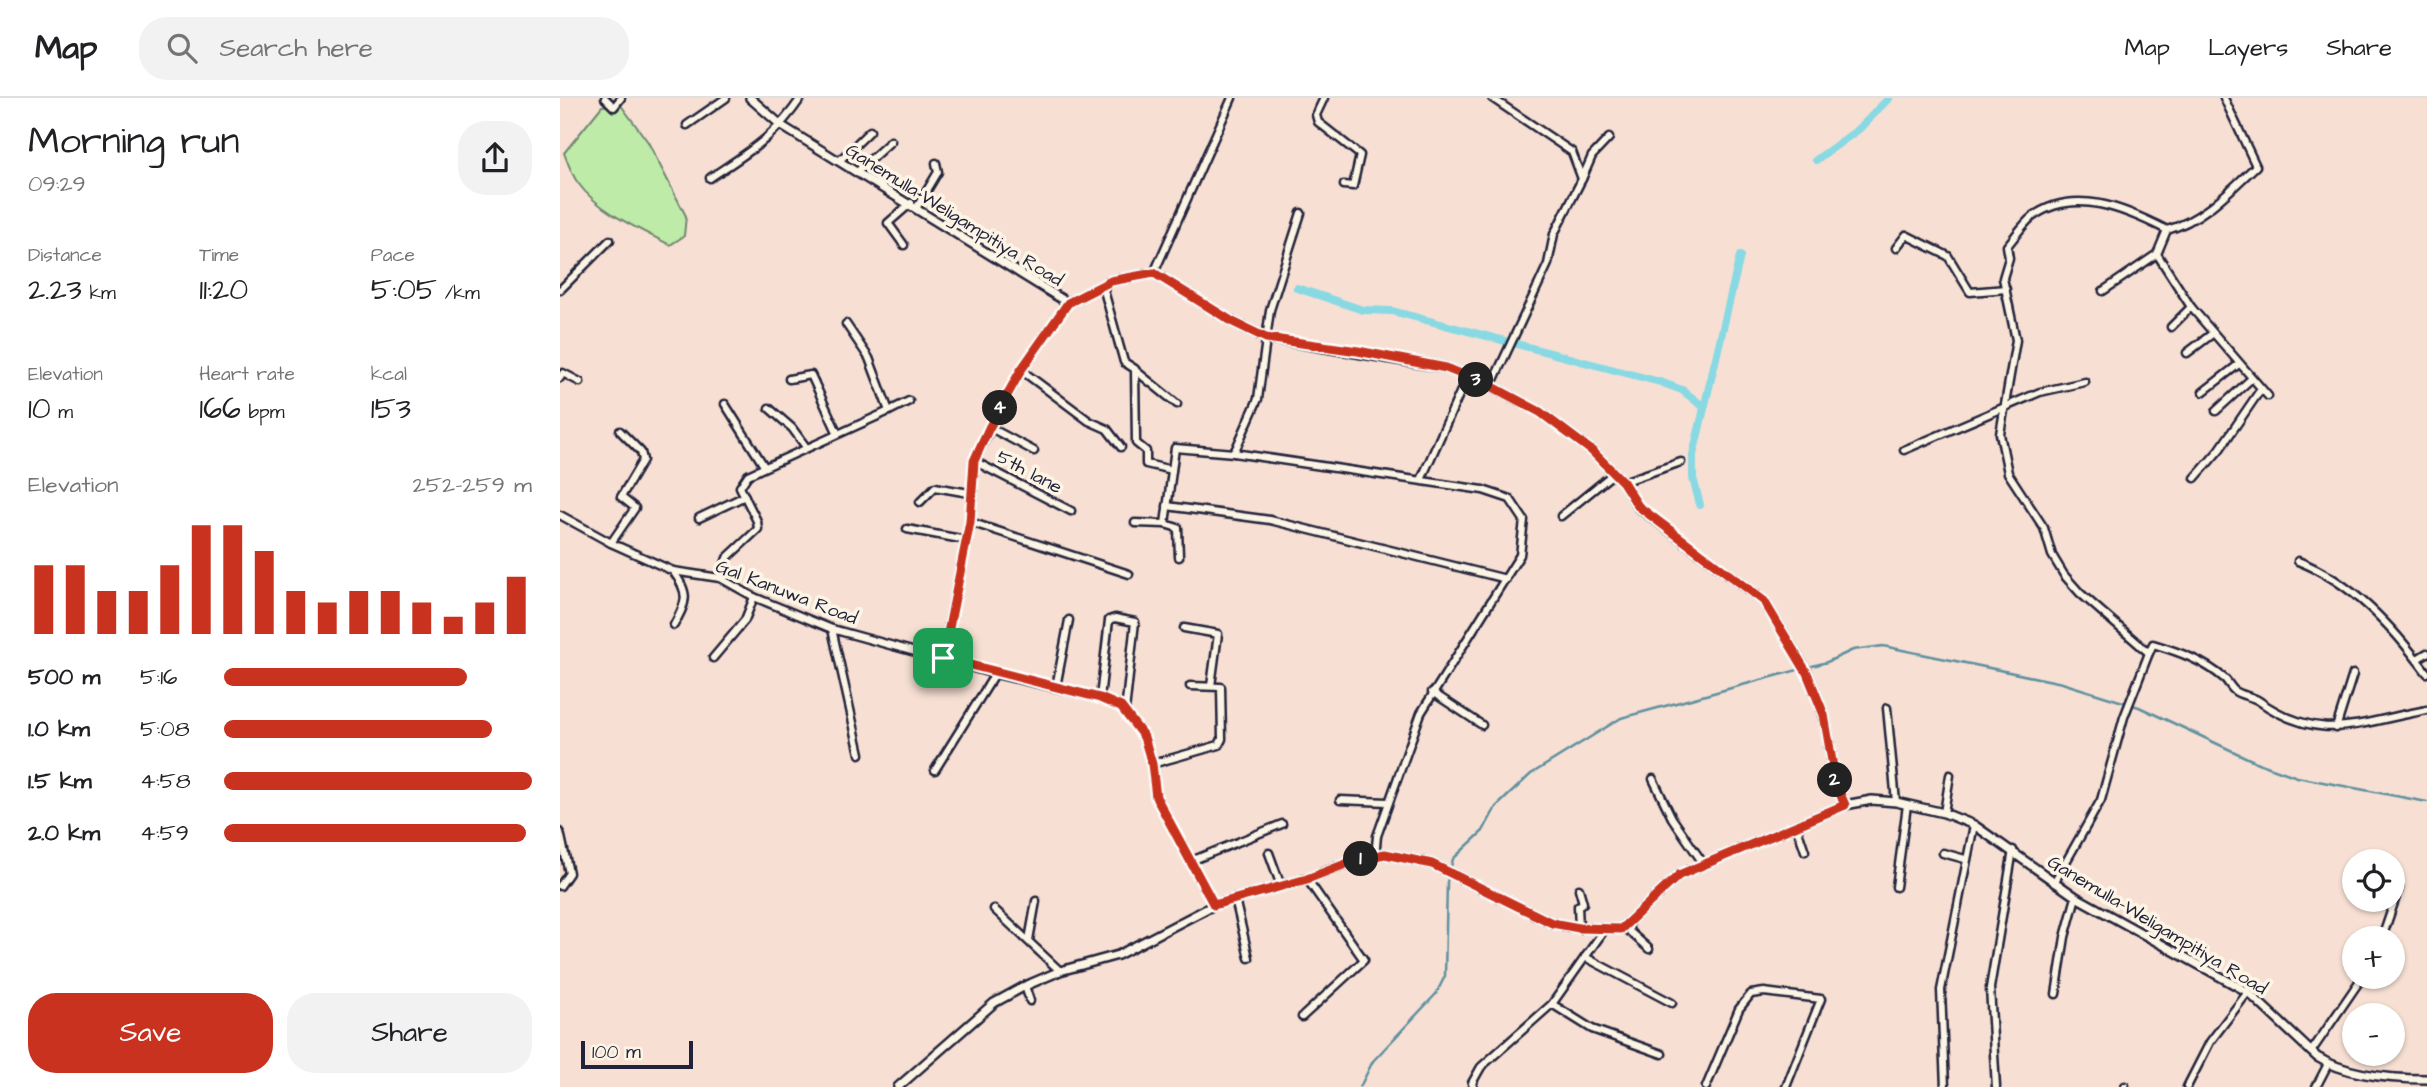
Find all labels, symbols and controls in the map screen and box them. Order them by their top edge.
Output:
search box [139,17,629,80]
text: Map [35,25,97,71]
icon: search [163,29,201,67]
text: Search here [219,30,373,66]
text: Map [2125,31,2170,65]
text: Layers [2208,31,2288,65]
text: Share [2326,31,2392,65]
text: Morning run [28,116,240,168]
button: share [458,121,532,195]
street label: Ganemulla-Weligampitiya Road [840,137,1069,295]
text: 09:29 [28,168,86,200]
text: Distance [28,242,102,269]
text: Time [199,242,239,269]
text: Pace [371,242,415,269]
text: 2.23 [28,269,82,311]
text: 11:20 [199,269,248,311]
text: 5:05 [371,269,437,311]
text: km [82,280,116,307]
text: /km [437,280,480,307]
text: Elevation [28,361,103,388]
text: Heart rate [199,361,295,388]
text: kcal [371,361,407,388]
pin: 3 [1458,362,1494,398]
text: 3 [1471,366,1480,393]
text: 10 [28,388,51,430]
text: 166 [199,388,241,430]
text: 153 [371,388,411,430]
pin: 4 [982,390,1018,426]
text: 4 [993,394,1006,421]
text: m [51,399,73,426]
text: bpm [241,399,284,426]
street label: 5th lane [992,444,1067,501]
text: Elevation [28,469,119,501]
text: 252–259 m [413,469,532,501]
street label: Gal Kanuwa Road [712,553,862,632]
pin [913,628,973,688]
icon: arrive [924,639,962,677]
text: 500 m [28,661,100,693]
text: 5:16 [140,661,178,693]
text: 1.0 km [28,713,90,745]
text: 5:08 [140,713,190,745]
pin: 2 [1818,762,1852,798]
text: 1.5 km [28,765,92,797]
text: 4:58 [140,765,191,797]
text: 2 [1829,766,1840,793]
text: 2.0 km [28,817,100,849]
text: 4:59 [140,817,189,849]
pin: 1 [1344,842,1378,876]
text: 1 [1359,845,1362,872]
street label: Ganemulla-Weligampitiya Road [2042,849,2272,1003]
map controls [2342,849,2405,1066]
button: locate [2342,849,2405,912]
button: + [2342,926,2405,989]
button: Save [28,993,273,1073]
button: Share [287,993,532,1073]
button: − [2342,1003,2405,1066]
scale bar [581,1038,693,1070]
text: 100 m [592,1039,641,1066]

